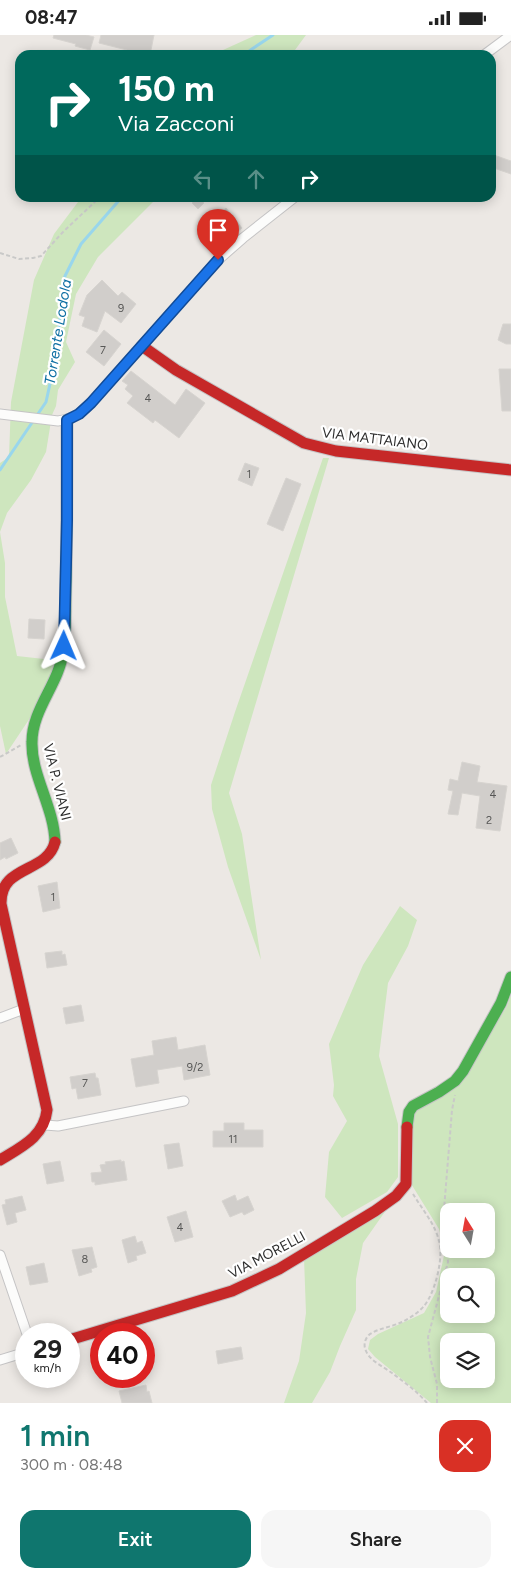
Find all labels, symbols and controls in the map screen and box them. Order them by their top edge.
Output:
text: 08:47 [25,6,77,29]
text: 150 m [118,68,215,110]
icon: right [35,70,100,135]
text: Via Zacconi [118,110,234,137]
icon: left [189,165,217,193]
icon: ahead [242,165,270,193]
icon: right [295,165,323,193]
pin [197,209,239,260]
icon: arrive [204,216,232,244]
water label: Torrente Lodola [41,278,75,386]
house number: 9 [118,302,124,315]
house number: 7 [100,344,106,357]
house number: 4 [145,392,152,405]
street label: VIA MATTAIANO [321,424,429,454]
house number: 1 [247,468,251,481]
position arrow [37,619,89,671]
street label: VIA P. VIANI [39,742,75,822]
house number: 4 [490,788,497,801]
house number: 2 [486,814,492,827]
house number: 1 [51,891,55,904]
house number: 9/2 [187,1061,203,1074]
house number: 7 [82,1077,88,1090]
house number: 11 [228,1133,238,1146]
north arrow [440,1203,495,1257]
map controls [440,1203,495,1388]
house number: 4 [177,1221,184,1234]
street label: VIA MORELLI [226,1228,308,1282]
house number: 8 [82,1253,89,1266]
button: search [440,1268,495,1323]
speed limit sign: 40 [90,1323,155,1388]
button: layers [440,1333,495,1388]
text: 29 [33,1334,62,1364]
text: km/h [34,1361,61,1375]
text: 1 min [20,1417,90,1454]
button: close [439,1420,491,1472]
text: 300 m · 08:48 [20,1455,123,1474]
button: Exit [20,1510,251,1568]
button: Share [261,1510,491,1568]

